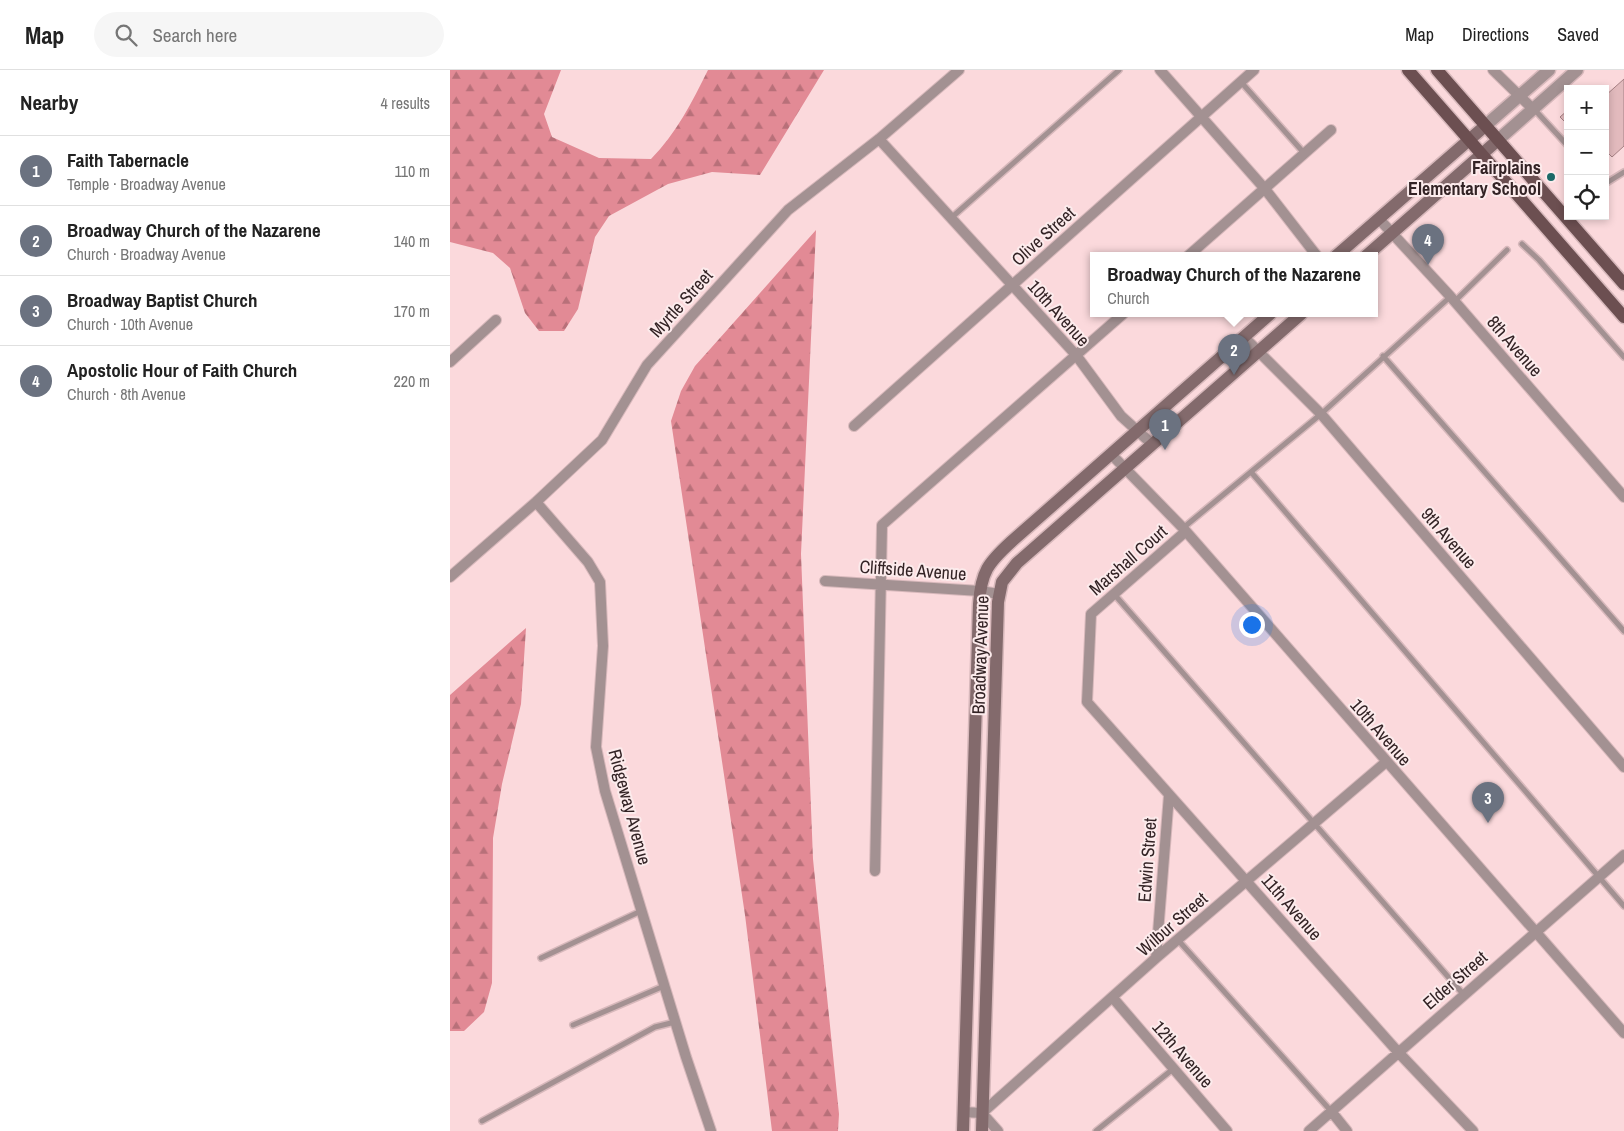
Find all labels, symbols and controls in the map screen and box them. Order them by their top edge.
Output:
search box [94,12,444,57]
text: Map [25,19,64,51]
icon: search [112,21,140,49]
text: Search here [152,22,237,48]
text: Map [1405,22,1434,47]
text: Directions [1462,22,1529,47]
text: Saved [1557,22,1599,47]
map controls [1564,85,1609,220]
button: + [1564,85,1609,130]
text: Nearby [20,88,78,117]
text: 4 results [380,92,430,114]
button: − [1564,130,1609,175]
text: Faith Tabernacle [67,147,189,173]
place label: Fairplains Elementary School [1408,155,1541,201]
text: 1 [32,160,40,182]
text: 110 m [394,160,430,182]
marker: Fairplains Elementary School [1545,171,1557,183]
text: Temple · Broadway Avenue [67,173,226,195]
button: locate [1564,175,1609,220]
street label: Olive Street [1006,201,1080,271]
text: Broadway Church of the Nazarene [67,217,321,243]
pin: 4 [1412,224,1444,265]
text: 2 [32,230,40,252]
text: 140 m [394,230,430,252]
text: Church · Broadway Avenue [67,243,226,265]
popup [1090,252,1378,317]
text: Broadway Church of the Nazarene [1107,261,1361,287]
street label: Myrtle Street [644,264,718,342]
street label: 10th Avenue [1022,274,1096,352]
text: Broadway Baptist Church [67,287,257,313]
text: Church [1107,287,1149,309]
text: 3 [32,300,40,322]
text: 170 m [394,300,430,322]
street label: 8th Avenue [1481,310,1549,382]
text: Church · 10th Avenue [67,313,193,335]
pin: 2 [1218,334,1250,375]
text: Apostolic Hour of Faith Church [67,357,297,383]
text: 4 [32,370,40,392]
text: 220 m [394,370,430,392]
text: Church · 8th Avenue [67,383,186,405]
pin: 1 [1149,409,1181,450]
street label: 9th Avenue [1415,502,1483,574]
street label: Marshall Court [1084,519,1172,601]
street label: Cliffside Avenue [859,554,967,586]
street label: Broadway Avenue [965,595,995,715]
your location [1239,612,1265,638]
street label: 10th Avenue [1345,693,1417,771]
street label: Ridgeway Avenue [603,746,657,868]
pin: 3 [1472,782,1504,823]
street label: Edwin Street [1132,817,1162,903]
street label: 11th Avenue [1256,868,1328,946]
street label: Wilbur Street [1131,886,1213,962]
street label: Elder Street [1417,945,1493,1015]
street label: 12th Avenue [1147,1015,1219,1093]

